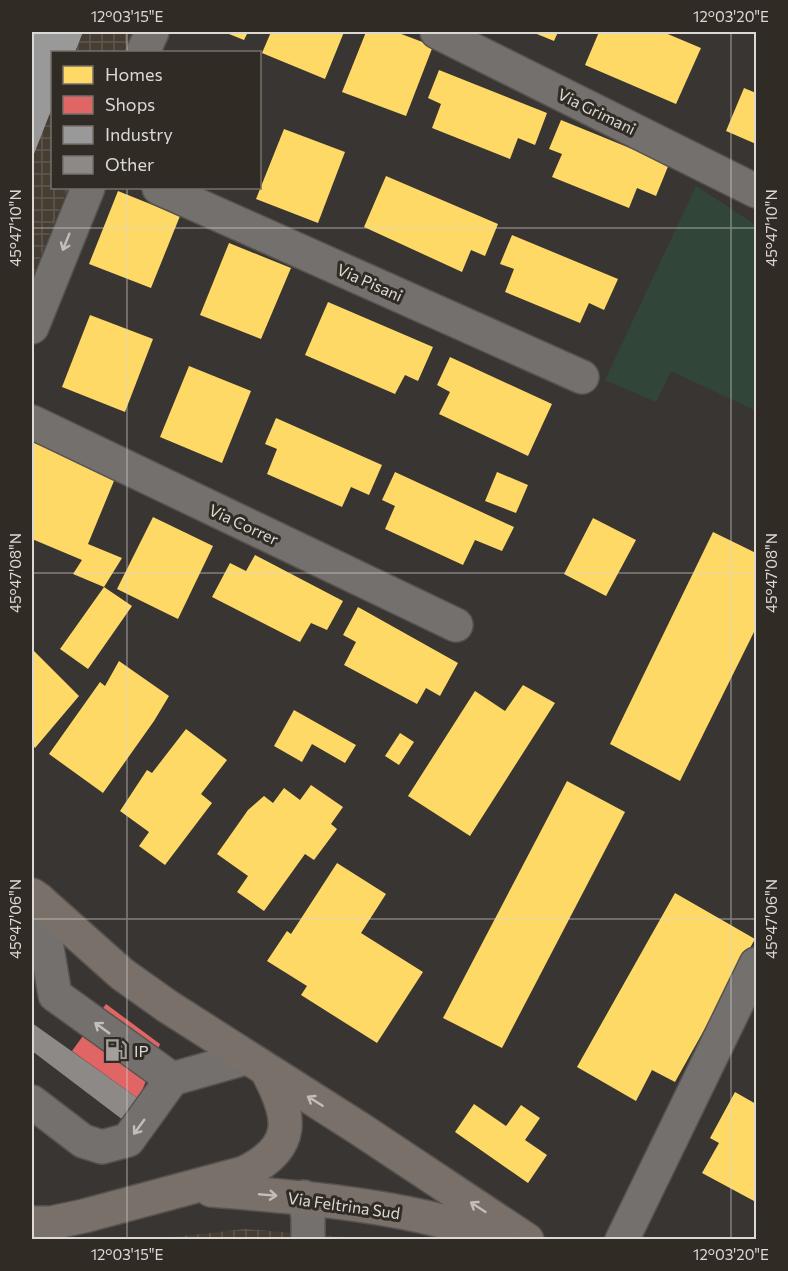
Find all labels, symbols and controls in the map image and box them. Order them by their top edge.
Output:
text: 12°03'15"E [91,7,163,25]
text: 12°03'20"E [693,7,769,25]
legend [51,51,261,189]
text: Homes [105,63,163,85]
street label: Via Grimani [555,84,639,138]
text: Shops [105,93,155,115]
text: Industry [105,123,173,145]
text: Other [105,153,154,175]
text: 45°47'10"N [6,189,24,267]
text: 45°47'10"N [762,189,780,267]
one-way arrow [60,232,71,250]
street label: Via Pisani [334,259,406,305]
street label: Via Correr [206,500,282,549]
text: 45°47'08"N [6,533,24,613]
text: 45°47'08"N [762,533,780,613]
text: 45°47'06"N [6,879,24,959]
text: 45°47'06"N [762,879,780,959]
one-way arrow [94,1022,110,1034]
fuel station icon: IP [103,1037,129,1063]
place label: IP [134,1041,149,1060]
one-way arrow [307,1095,324,1107]
one-way arrow [132,1118,145,1134]
street label: Via Feltrina Sud [287,1188,401,1222]
one-way arrow [258,1189,277,1200]
one-way arrow [470,1201,487,1214]
text: 12°03'15"E [91,1245,163,1263]
text: 12°03'20"E [693,1245,769,1263]

